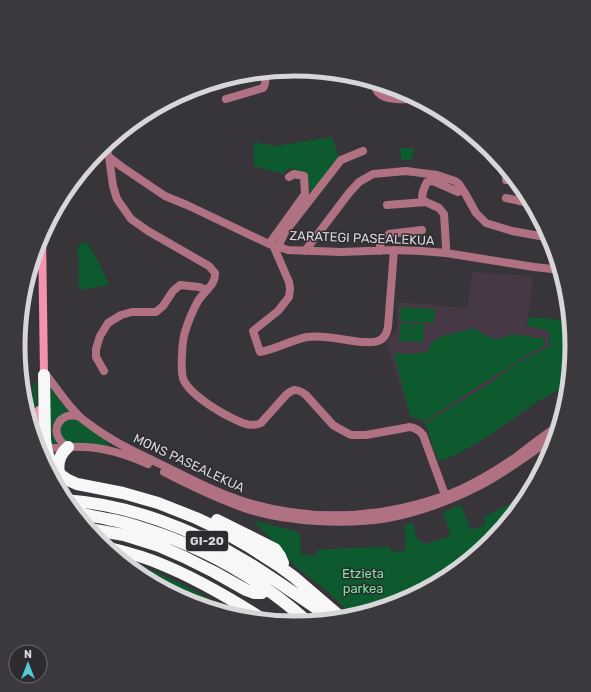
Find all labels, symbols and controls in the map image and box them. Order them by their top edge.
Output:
street label: ZARATEGI PASEALEKUA [289,228,435,248]
street label: MONS PASEALEKUA [131,431,247,496]
road number: GI-20 [186,531,228,551]
park label: Etzieta parkea [342,566,384,596]
north arrow [8,644,48,684]
text: N [24,648,32,661]

